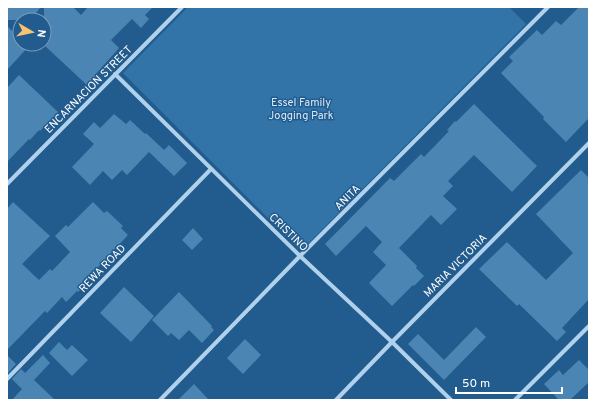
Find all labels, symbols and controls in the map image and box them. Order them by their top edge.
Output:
north arrow [12,12,52,52]
text: N [33,28,48,38]
street label: ENCARNACION STREET [42,43,135,136]
park label: Essel Family Jogging Park [268,96,334,123]
street label: ANITA [332,182,364,214]
street label: CRISTINO [266,211,311,255]
street label: MARIA VICTORIA [421,231,490,300]
street label: REWA ROAD [76,242,129,296]
scale bar [456,369,562,395]
text: 50 m [462,376,490,392]

